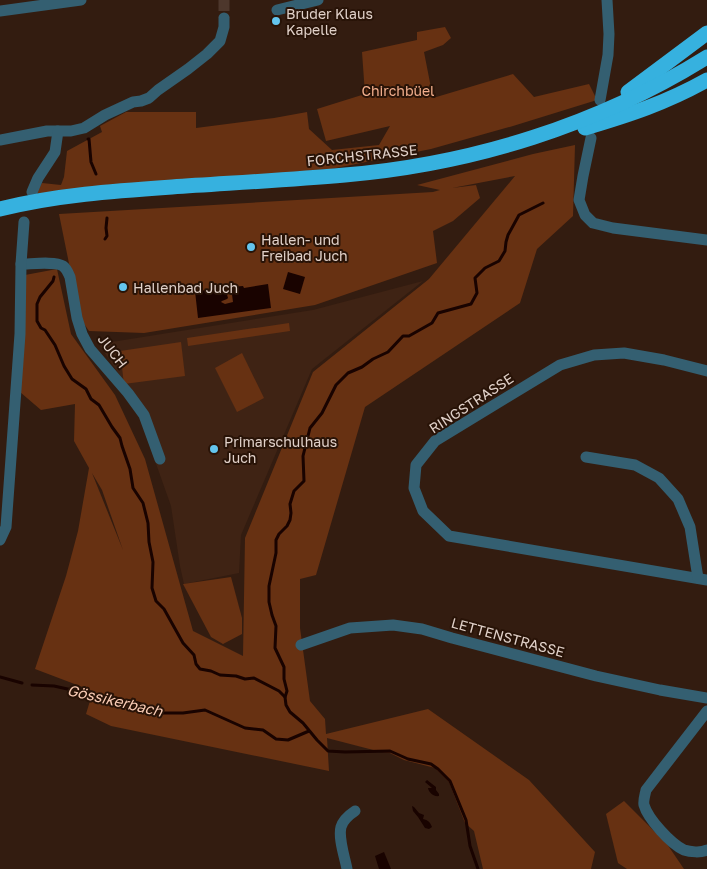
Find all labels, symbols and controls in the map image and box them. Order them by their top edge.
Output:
place label: Bruder Klaus Kapelle [286,5,373,38]
marker: Bruder Klaus Kapelle [270,15,282,27]
park label: Chirchbüel [361,82,435,99]
street label: FORCHSTRASSE [306,141,418,169]
place label: Hallen- und Freibad Juch [261,231,348,264]
marker: Hallen- und Freibad Juch [245,241,257,253]
place label: Hallenbad Juch [133,279,238,296]
marker: Hallenbad Juch [117,281,129,293]
street label: JUCH [95,331,131,371]
street label: RINGSTRASSE [426,369,516,437]
place label: Primarschulhaus Juch [224,433,337,466]
marker: Primarschulhaus Juch [208,443,220,455]
street label: LETTENSTRASSE [450,614,566,660]
water label: Gössikerbach [66,680,165,720]

